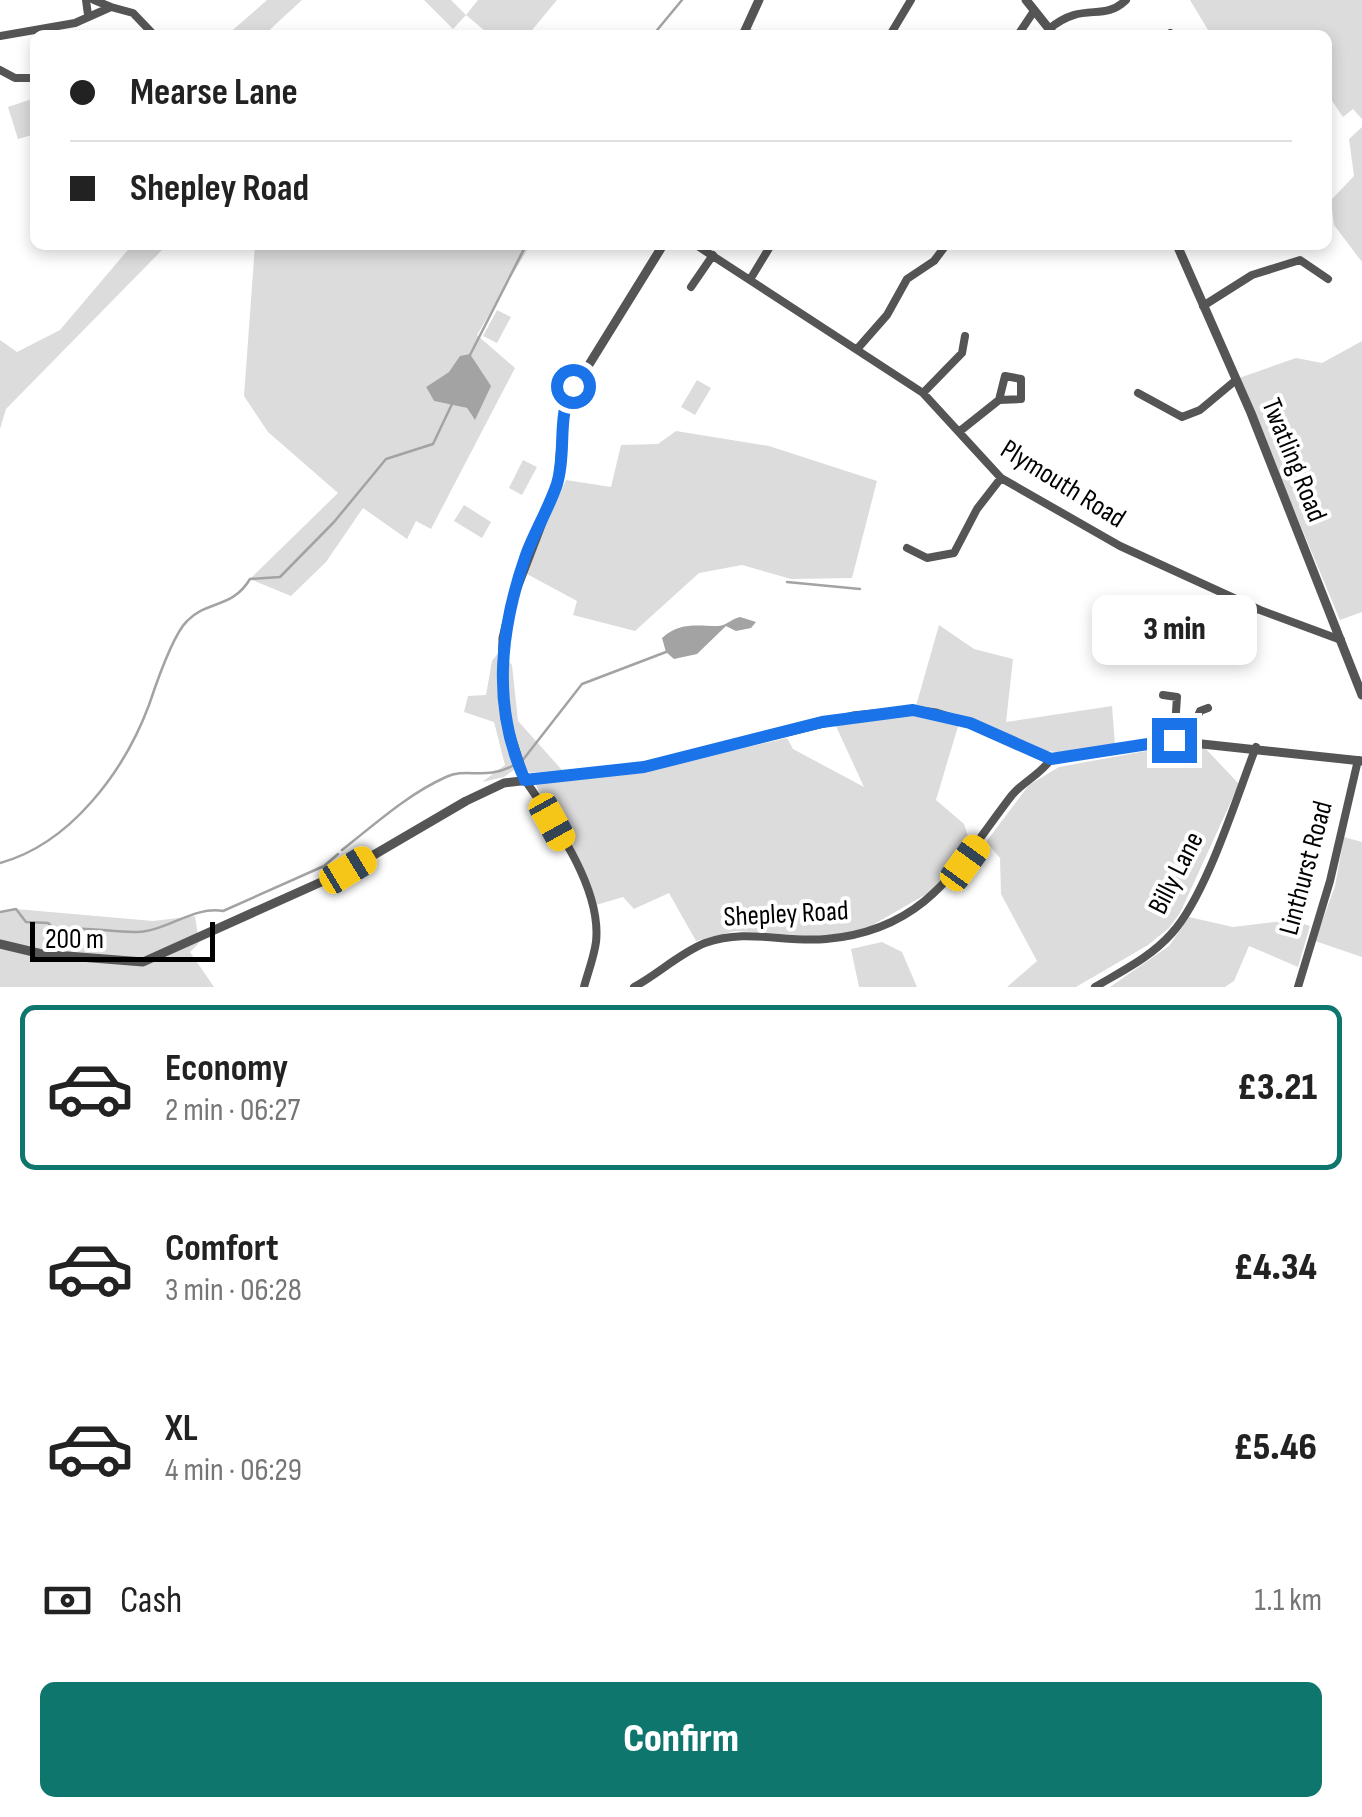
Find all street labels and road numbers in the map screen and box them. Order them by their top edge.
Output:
street label: Twatling Road [1254,394,1334,526]
street label: Plymouth Road [995,433,1131,535]
street label: Linthurst Road [1272,797,1340,939]
street label: Billy Lane [1141,826,1211,920]
street label: Shepley Road [723,894,849,934]

